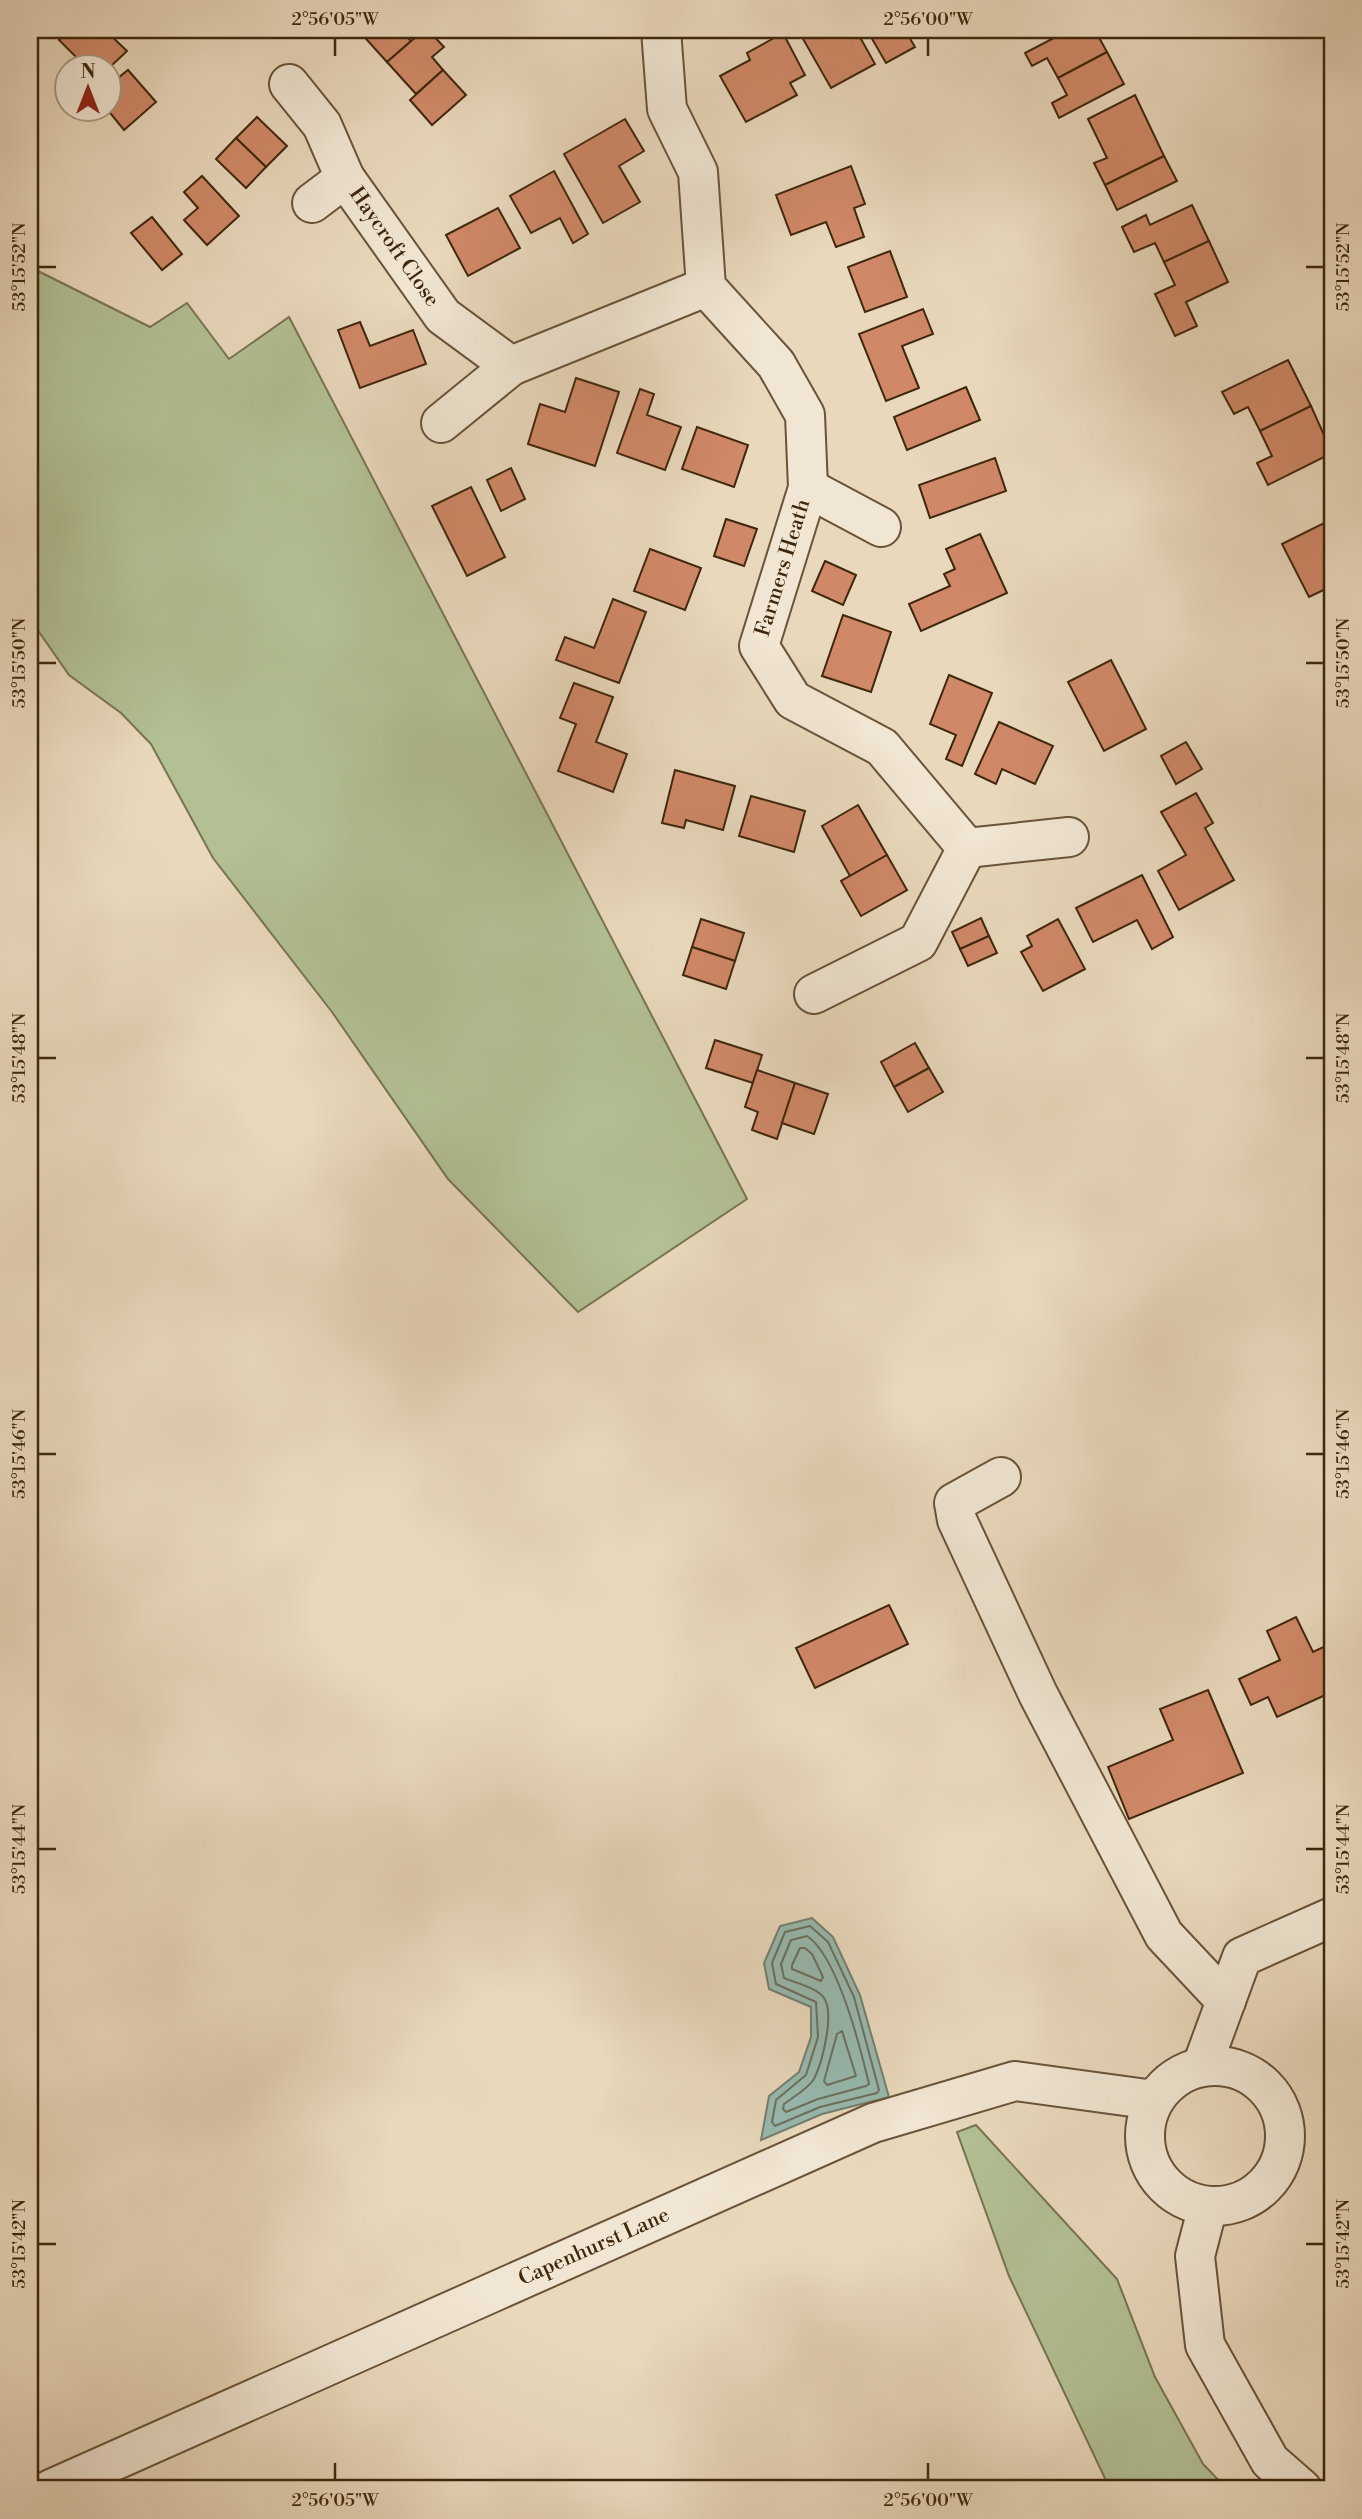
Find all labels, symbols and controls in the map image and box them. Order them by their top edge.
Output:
text: 2°56'05"W [292,8,379,31]
text: 2°56'00"W [884,8,973,31]
north arrow [52,52,122,122]
text: N [80,60,96,84]
street label: Haycroft Close [343,182,445,312]
text: 53°15'52"N [8,222,31,311]
text: 53°15'52"N [1332,222,1355,311]
street label: Farmers Heath [750,496,816,640]
text: 53°15'50"N [8,617,31,708]
text: 53°15'50"N [1332,617,1355,708]
text: 53°15'48"N [8,1012,31,1103]
text: 53°15'48"N [1332,1012,1355,1103]
text: 53°15'46"N [8,1408,31,1499]
text: 53°15'46"N [1332,1408,1355,1499]
text: 53°15'44"N [8,1803,31,1894]
text: 53°15'44"N [1332,1803,1355,1894]
text: 53°15'42"N [8,2199,31,2289]
text: 53°15'42"N [1332,2199,1355,2289]
street label: Capenhurst Lane [514,2202,674,2292]
text: 2°56'05"W [292,2489,379,2512]
text: 2°56'00"W [884,2489,973,2512]

